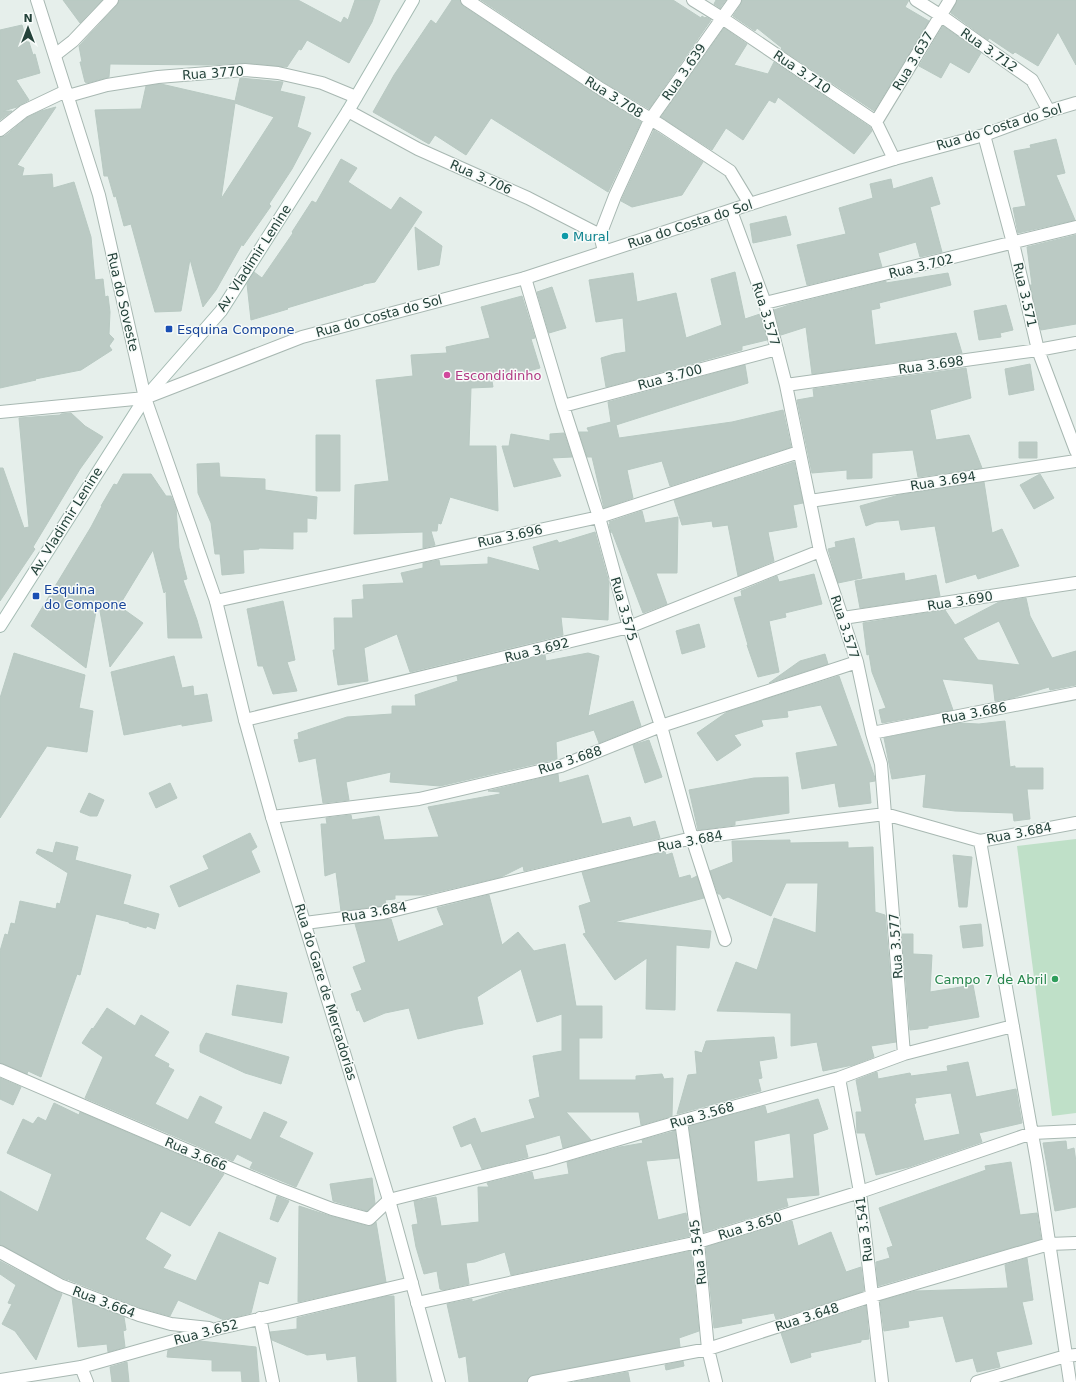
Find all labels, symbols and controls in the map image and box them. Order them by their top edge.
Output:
north arrow [8,8,48,48]
text: N [23,12,33,25]
street label: Rua 3.712 [958,25,1020,75]
street label: Rua 3.637 [890,29,936,93]
street label: Rua 3.639 [659,41,709,103]
street label: Rua 3.710 [770,47,834,97]
street label: Rua 3770 [182,63,244,83]
street label: Rua 3.708 [582,73,646,121]
street label: Rua do Costa do Sol [935,101,1063,153]
street label: Rua 3.706 [448,157,514,197]
street label: Rua do Costa do Sol [626,197,754,251]
street label: Av. Vladimir Lenine [214,202,294,314]
place label: Mural [573,229,609,244]
marker: Mural [560,231,570,241]
street label: Rua do Soveste [104,251,142,353]
street label: Rua 3.702 [887,251,955,281]
street label: Rua 3.571 [1010,261,1040,329]
street label: Rua 3.577 [749,280,783,348]
street label: Rua do Costa do Sol [314,292,444,340]
place label: Esquina Compone [177,322,295,337]
marker: Esquina Compone [164,324,174,334]
street label: Rua 3.698 [897,353,965,377]
street label: Rua 3.700 [636,361,704,393]
place label: Escondidinho [455,368,542,383]
marker: Escondidinho [442,370,452,380]
street label: Av. Vladimir Lenine [27,464,105,578]
street label: Rua 3.694 [909,468,977,494]
street label: Rua 3.696 [476,522,544,550]
street label: Rua 3.575 [608,575,640,643]
place label: Esquina do Compone [44,582,126,612]
street label: Rua 3.690 [926,588,994,614]
marker: Esquina do Compone [31,591,41,601]
street label: Rua 3.577 [828,593,862,661]
street label: Rua 3.692 [503,635,571,665]
street label: Rua 3.686 [940,699,1008,727]
street label: Rua 3.688 [536,743,604,777]
street label: Rua 3.684 [985,819,1053,847]
street label: Rua 3.684 [656,827,724,855]
street label: Rua 3.684 [340,899,408,925]
street label: Rua do Gare de Mercadorias [292,902,360,1082]
street label: Rua 3.577 [886,913,906,979]
place label: Campo 7 de Abril [934,972,1047,987]
marker: Campo 7 de Abril [1050,974,1060,984]
street label: Rua 3.568 [668,1099,736,1131]
street label: Rua 3.666 [163,1134,229,1174]
street label: Rua 3.541 [853,1195,875,1263]
street label: Rua 3.650 [716,1209,784,1243]
street label: Rua 3.545 [687,1218,709,1286]
street label: Rua 3.664 [70,1283,138,1321]
street label: Rua 3.648 [773,1300,841,1334]
street label: Rua 3.652 [172,1316,240,1348]

